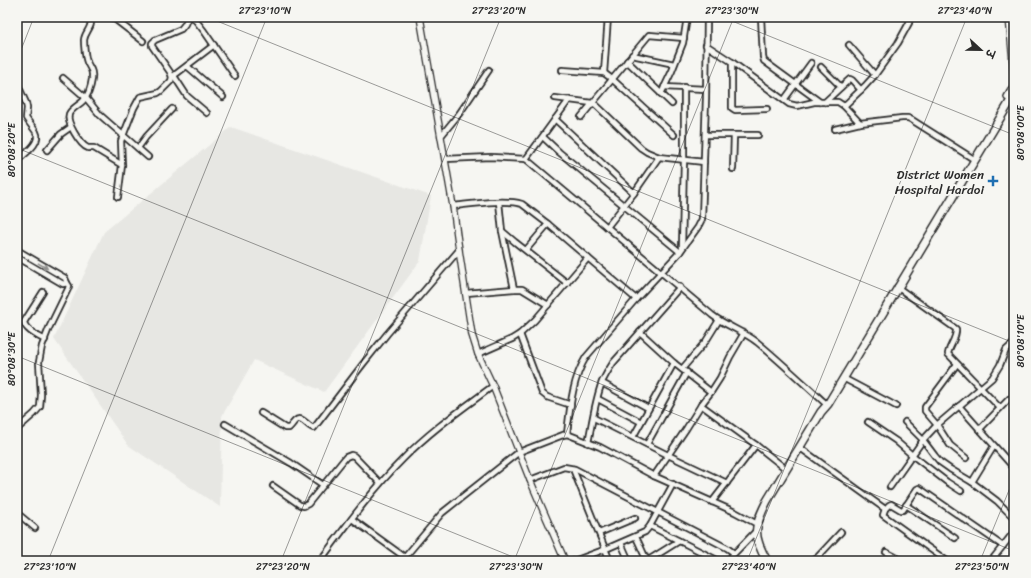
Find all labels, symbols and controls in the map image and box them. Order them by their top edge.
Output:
text: 27°23'10"N [239,2,291,20]
text: 27°23'20"N [472,2,526,20]
text: 27°23'30"N [705,2,759,20]
text: 27°23'40"N [938,2,992,20]
north arrow [961,30,1001,70]
text: उ [979,46,1000,62]
text: 80°08'00"E [1012,104,1030,161]
text: 80°08'20"E [3,121,21,177]
place label: District Women Hospital Hardoi [895,163,984,201]
marker: District Women Hospital Hardoi [987,175,999,187]
one-way arrow [37,262,49,269]
text: 80°08'10"E [1012,313,1030,368]
text: 80°08'30"E [3,330,21,386]
text: 27°23'10"N [24,558,76,576]
text: 27°23'20"N [256,558,310,576]
text: 27°23'30"N [489,558,543,576]
text: 27°23'40"N [722,558,776,576]
text: 27°23'50"N [955,558,1009,576]

